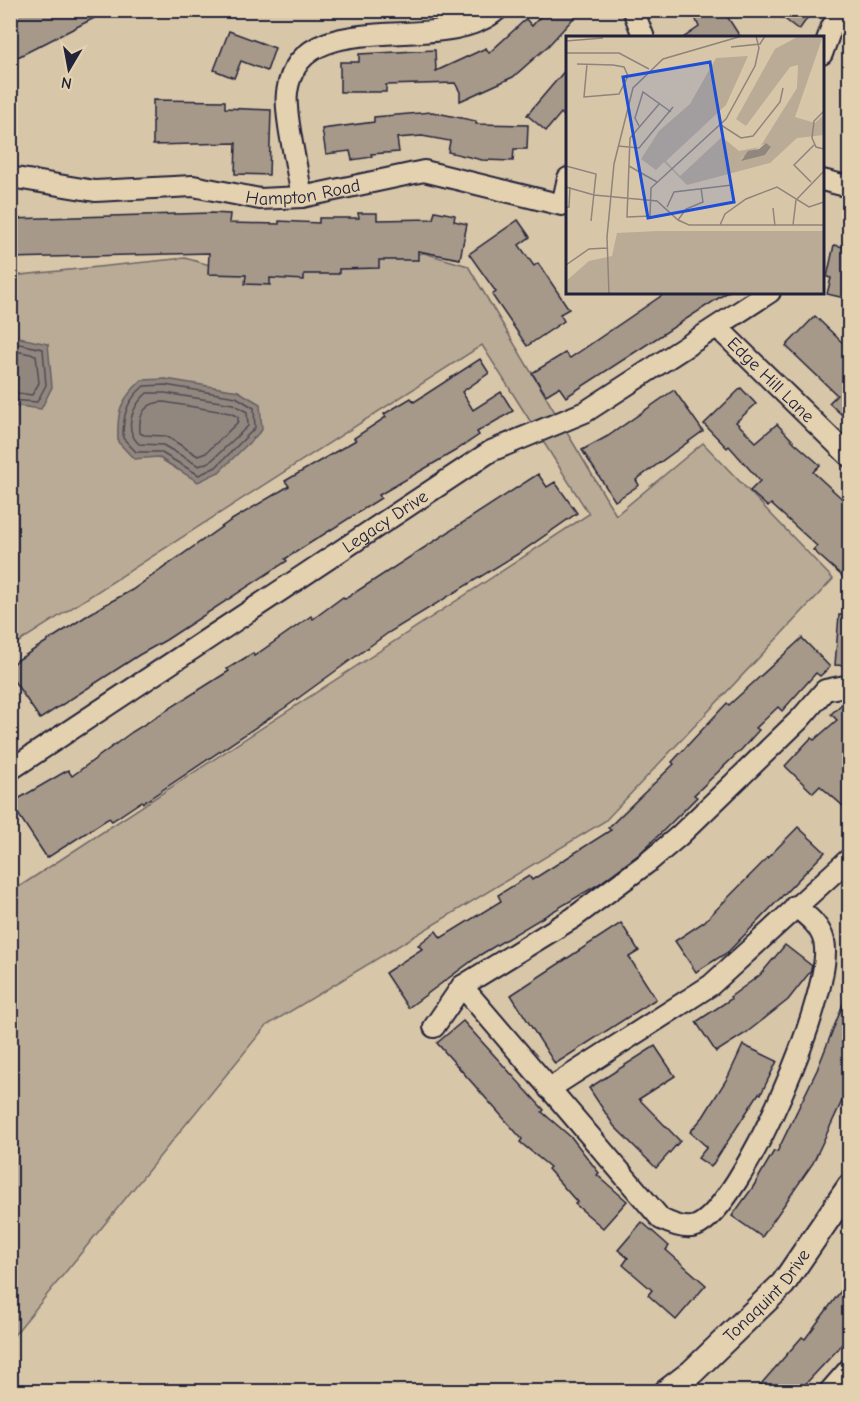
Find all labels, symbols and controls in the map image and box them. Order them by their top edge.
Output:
inset map [566,36,824,294]
north arrow [39,39,99,99]
text: N [60,73,73,93]
street label: Hampton Road [244,174,362,210]
street label: Edge Hill Lane [723,333,819,427]
street label: Legacy Drive [338,485,432,557]
street label: Tonaquint Drive [719,1245,814,1346]

